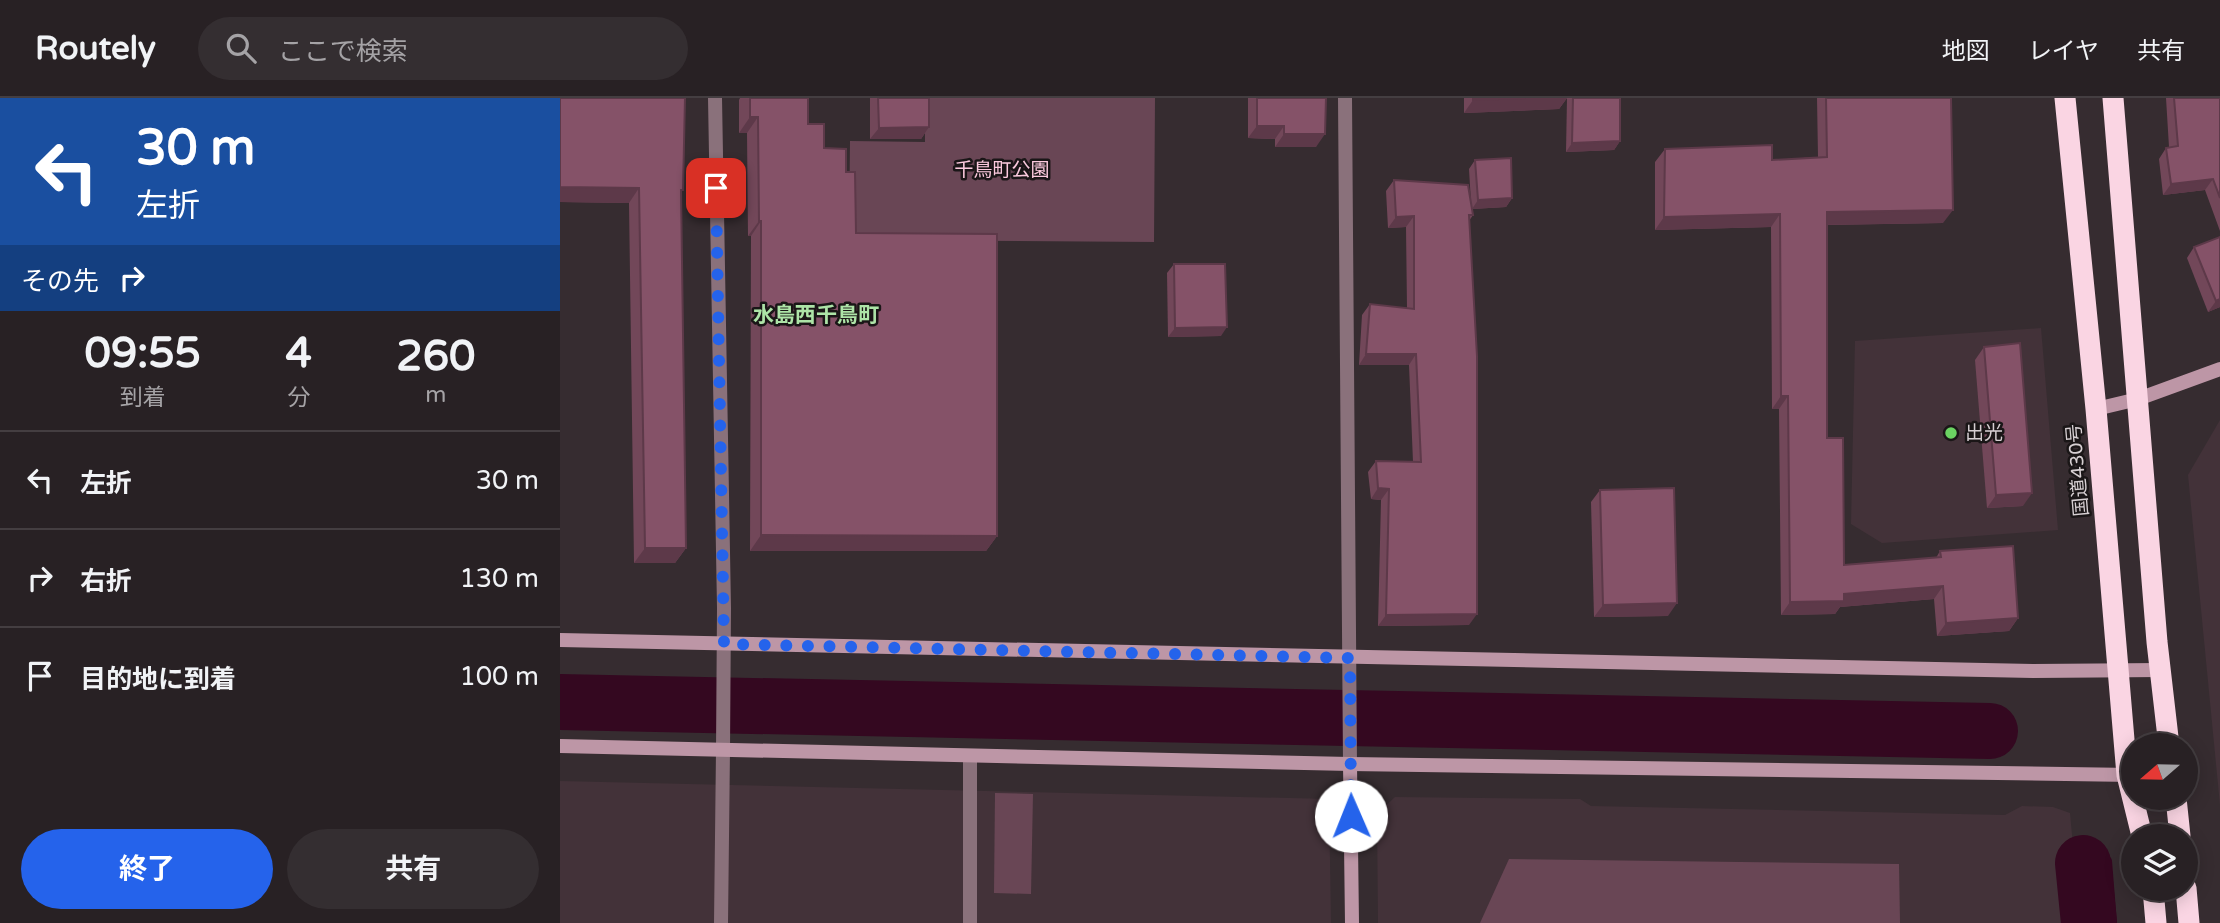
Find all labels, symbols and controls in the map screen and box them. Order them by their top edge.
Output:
search box [198,17,688,80]
text: Routely [35,29,156,68]
icon: search [222,29,260,67]
text: ここで検索 [278,36,408,67]
text: 地図 [1942,37,1990,66]
text: レイヤ [2028,37,2099,66]
text: 共有 [2137,37,2185,66]
text: 30 m [136,119,255,178]
icon: left [21,126,112,217]
pin [686,158,746,218]
park label: 千鳥町公園 [954,159,1050,181]
icon: arrive [697,169,735,207]
text: 左折 [136,187,200,225]
icon: right [113,259,151,297]
text: その先 [21,266,99,297]
district label: 水島西千鳥町 [753,303,879,328]
text: 09:55 [85,328,201,379]
text: 4 [285,328,312,379]
text: 260 [396,331,475,382]
text: m [425,381,446,409]
text: 到着 [120,384,166,412]
text: 分 [287,384,310,412]
place label: 出光 [1965,422,2003,444]
street label: 国道430号 [2063,423,2093,517]
marker: 出光 [1943,425,1959,441]
icon: left [21,461,59,499]
text: 30 m [476,465,539,496]
text: 左折 [80,468,132,499]
icon: right [21,559,59,597]
text: 130 m [459,563,539,594]
text: 右折 [80,566,132,597]
icon: arrive [21,657,59,695]
text: 100 m [459,661,539,692]
text: 目的地に到着 [80,664,236,695]
north arrow [2121,733,2198,810]
map controls [2121,733,2198,901]
position arrow [1314,779,1388,853]
button: layers [2121,824,2198,901]
button: 終了 [21,829,273,909]
button: 共有 [287,829,539,909]

